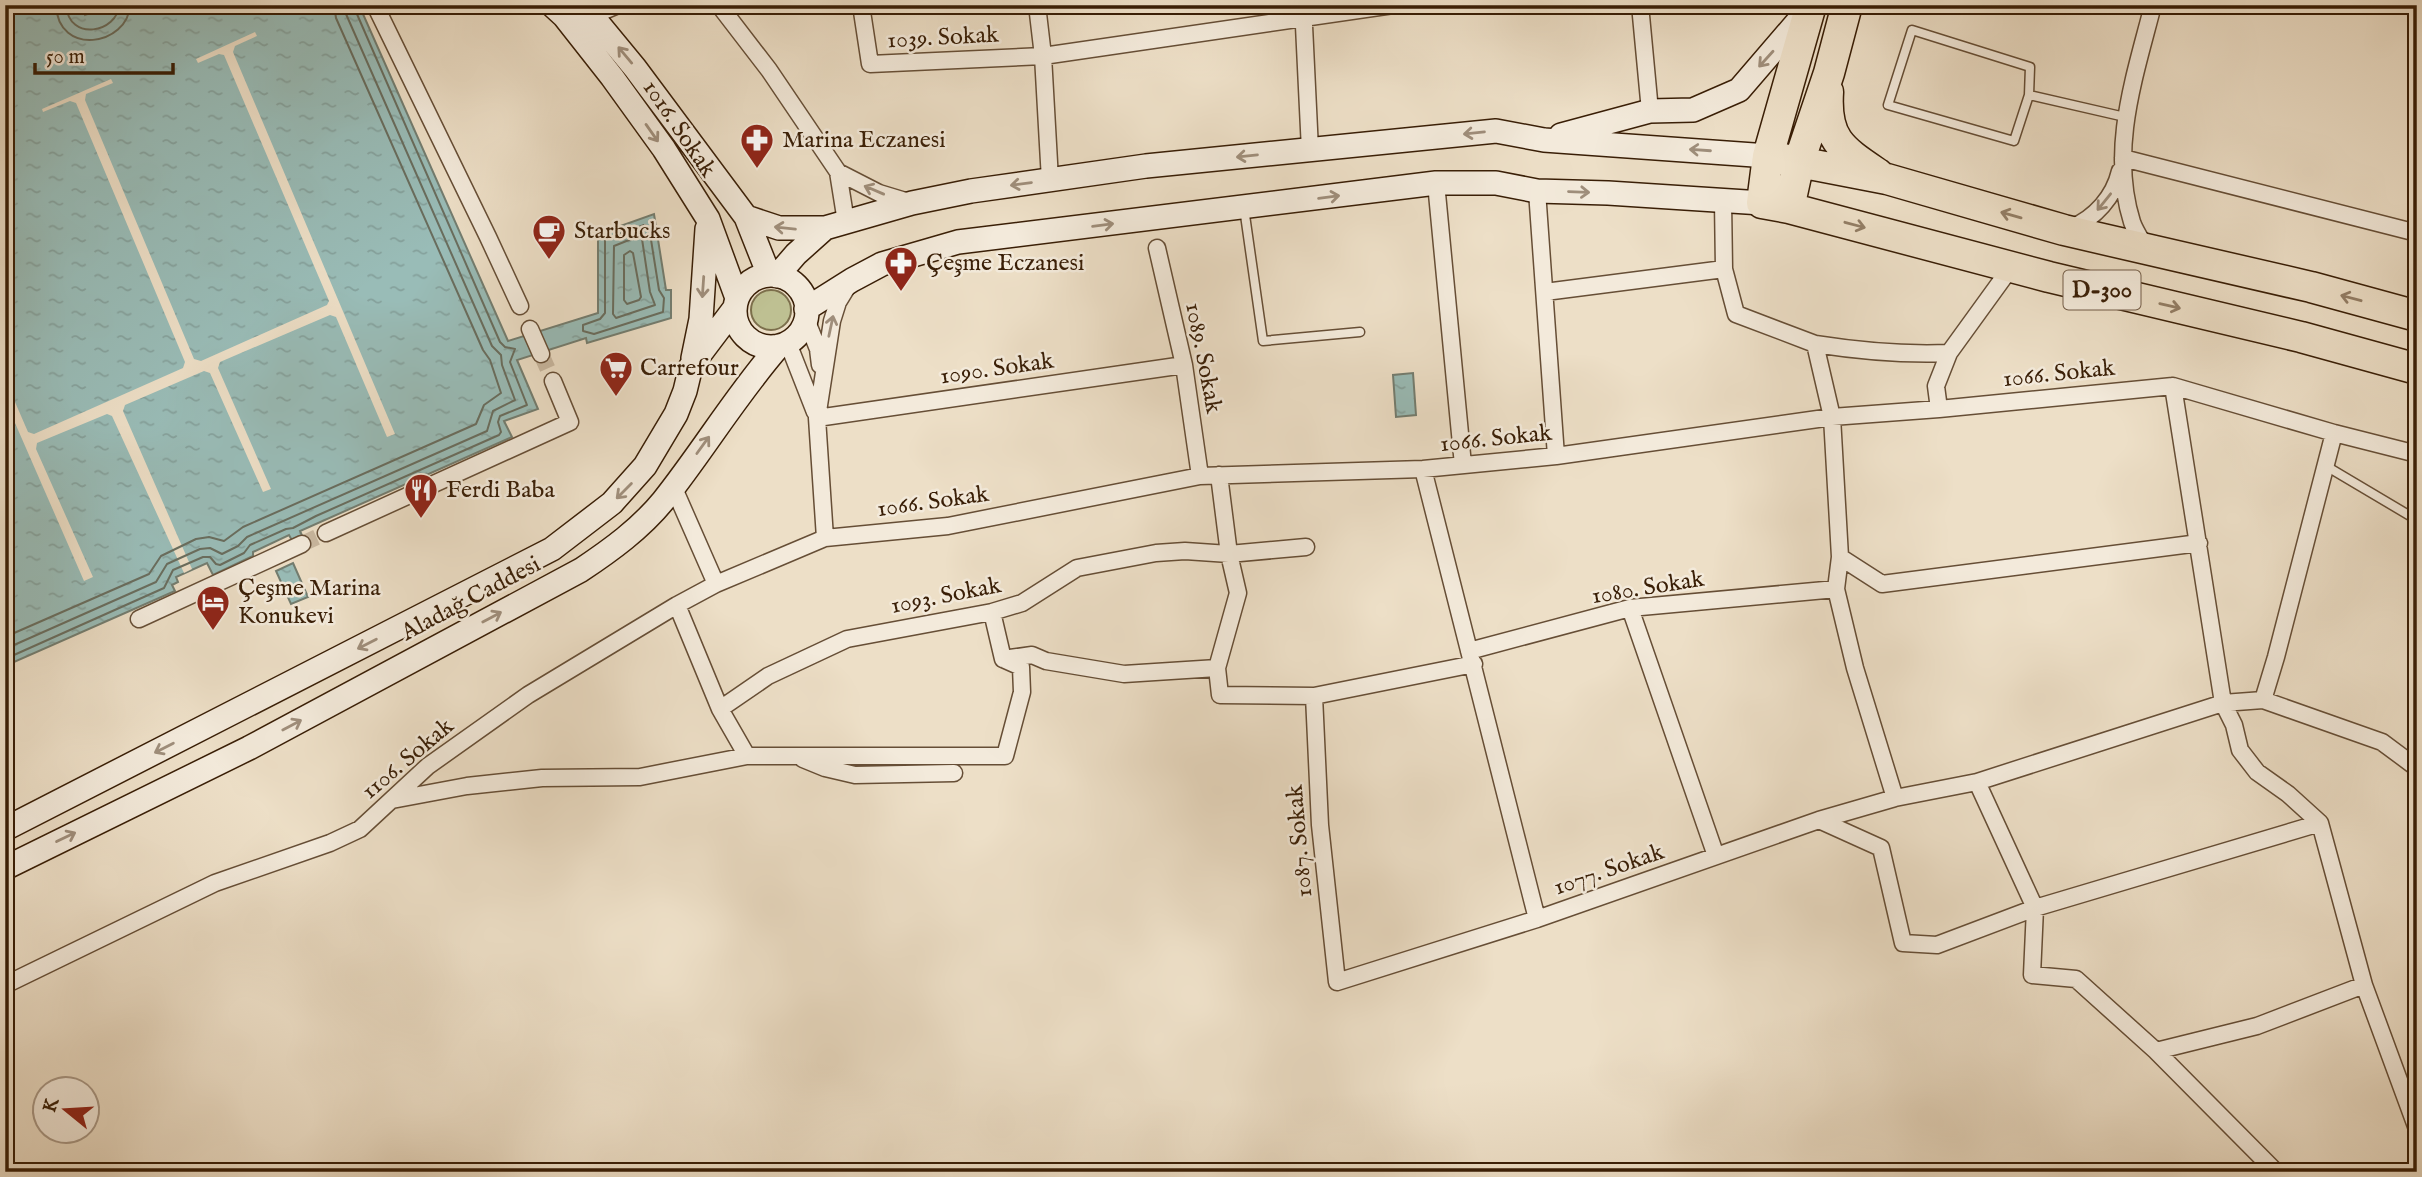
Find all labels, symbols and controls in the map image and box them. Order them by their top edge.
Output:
street label: 1039. Sokak [886,20,1000,56]
scale bar [35,32,173,76]
text: 50 m [46,44,85,71]
one-way arrow [617,47,633,65]
one-way arrow [1758,50,1774,68]
street label: 1016. Sokak [635,74,723,184]
pharmacy icon: Marina Eczanesi [738,121,776,170]
one-way arrow [645,123,659,142]
place label: Marina Eczanesi [782,125,946,156]
one-way arrow [1463,127,1485,140]
one-way arrow [1689,143,1711,156]
one-way arrow [1236,150,1259,163]
one-way arrow [1011,178,1033,191]
one-way arrow [864,183,885,196]
one-way arrow [1567,185,1590,199]
one-way arrow [1317,190,1340,203]
one-way arrow [2096,193,2111,211]
one-way arrow [2000,208,2023,221]
cafe icon: Starbucks [530,212,568,261]
place label: Starbucks [574,216,670,247]
one-way arrow [1091,218,1114,231]
one-way arrow [1843,219,1865,232]
one-way arrow [774,221,796,234]
pharmacy icon: Çeşme Eczanesi [882,244,920,293]
place label: Çeşme Eczanesi [926,248,1084,279]
road number: D-300 [2064,270,2140,310]
one-way arrow [696,275,709,298]
one-way arrow [2340,291,2363,304]
one-way arrow [2158,299,2181,313]
street label: 1089. Sokak [1177,300,1229,416]
one-way arrow [825,315,839,338]
street label: 1090. Sokak [938,346,1056,392]
supermarket icon: Carrefour [597,349,635,398]
place label: Carrefour [640,353,739,384]
street label: 1066. Sokak [2001,353,2117,395]
street label: 1066. Sokak [1438,418,1554,460]
one-way arrow [696,436,710,455]
restaurant icon: Ferdi Baba [402,471,440,520]
place label: Ferdi Baba [446,475,555,506]
street label: 1066. Sokak [875,479,991,525]
one-way arrow [615,482,632,499]
street label: Aladağ Caddesi [395,549,546,649]
street label: 1080. Sokak [1590,564,1707,612]
street label: 1093. Sokak [888,570,1004,622]
place label: Çeşme Marina Konukevi [238,573,381,632]
hotel icon: Çeşme Marina Konukevi [194,583,232,632]
one-way arrow [482,610,502,624]
one-way arrow [357,638,378,652]
street label: 1106. Sokak [355,711,461,807]
one-way arrow [281,718,302,731]
one-way arrow [154,742,175,756]
street label: 1087. Sokak [1280,783,1320,899]
one-way arrow [55,830,76,844]
street label: 1077. Sokak [1550,837,1668,903]
north arrow [32,1076,102,1146]
text: K [38,1094,66,1116]

